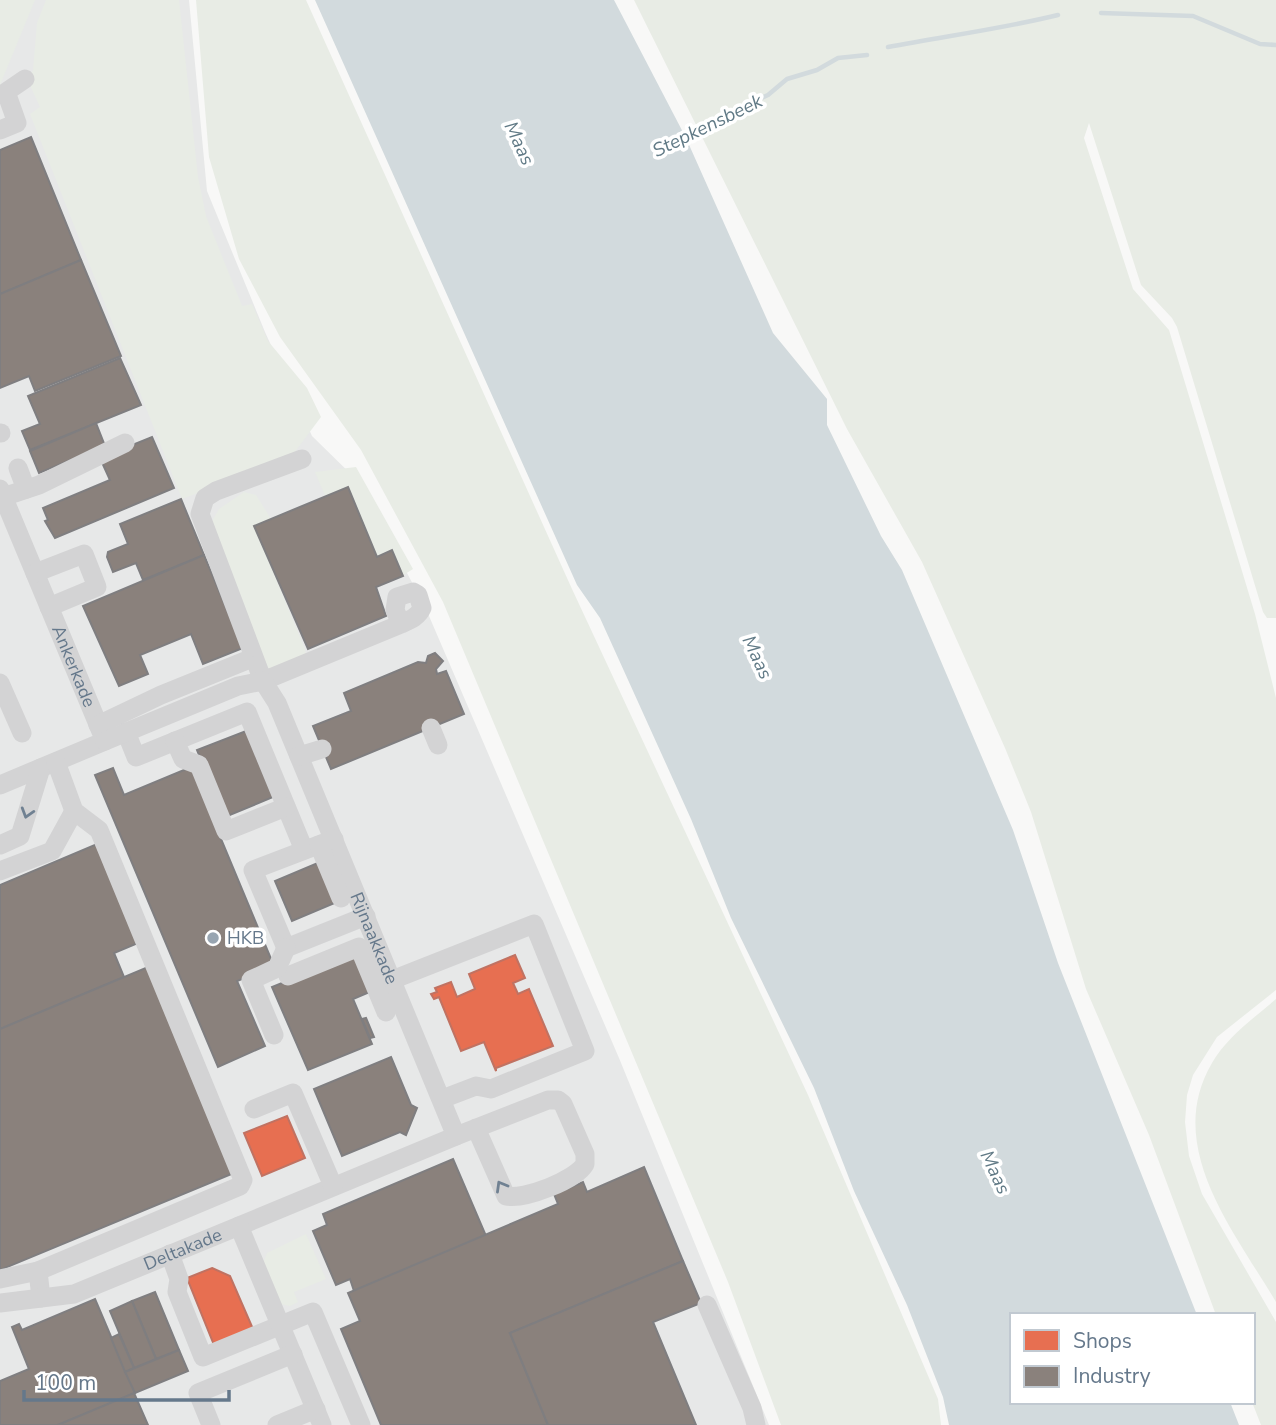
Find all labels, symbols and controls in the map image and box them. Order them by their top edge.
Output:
water label: Stepkensbeek [648,88,767,164]
water label: Maas [498,117,540,170]
street label: Ankerkade [46,622,102,711]
water label: Maas [736,631,778,684]
one-way arrow [21,806,36,818]
street label: Rijnaakkade [345,889,404,988]
place label: HKB [227,926,264,950]
marker: HKB [205,930,221,946]
water label: Maas [974,1146,1016,1199]
one-way arrow [496,1181,510,1194]
street label: Deltakade [140,1222,225,1276]
legend [1010,1313,1255,1404]
text: Shops [1073,1327,1132,1355]
scale bar [24,1358,229,1402]
text: Industry [1073,1362,1151,1390]
text: 100 m [35,1369,96,1397]

